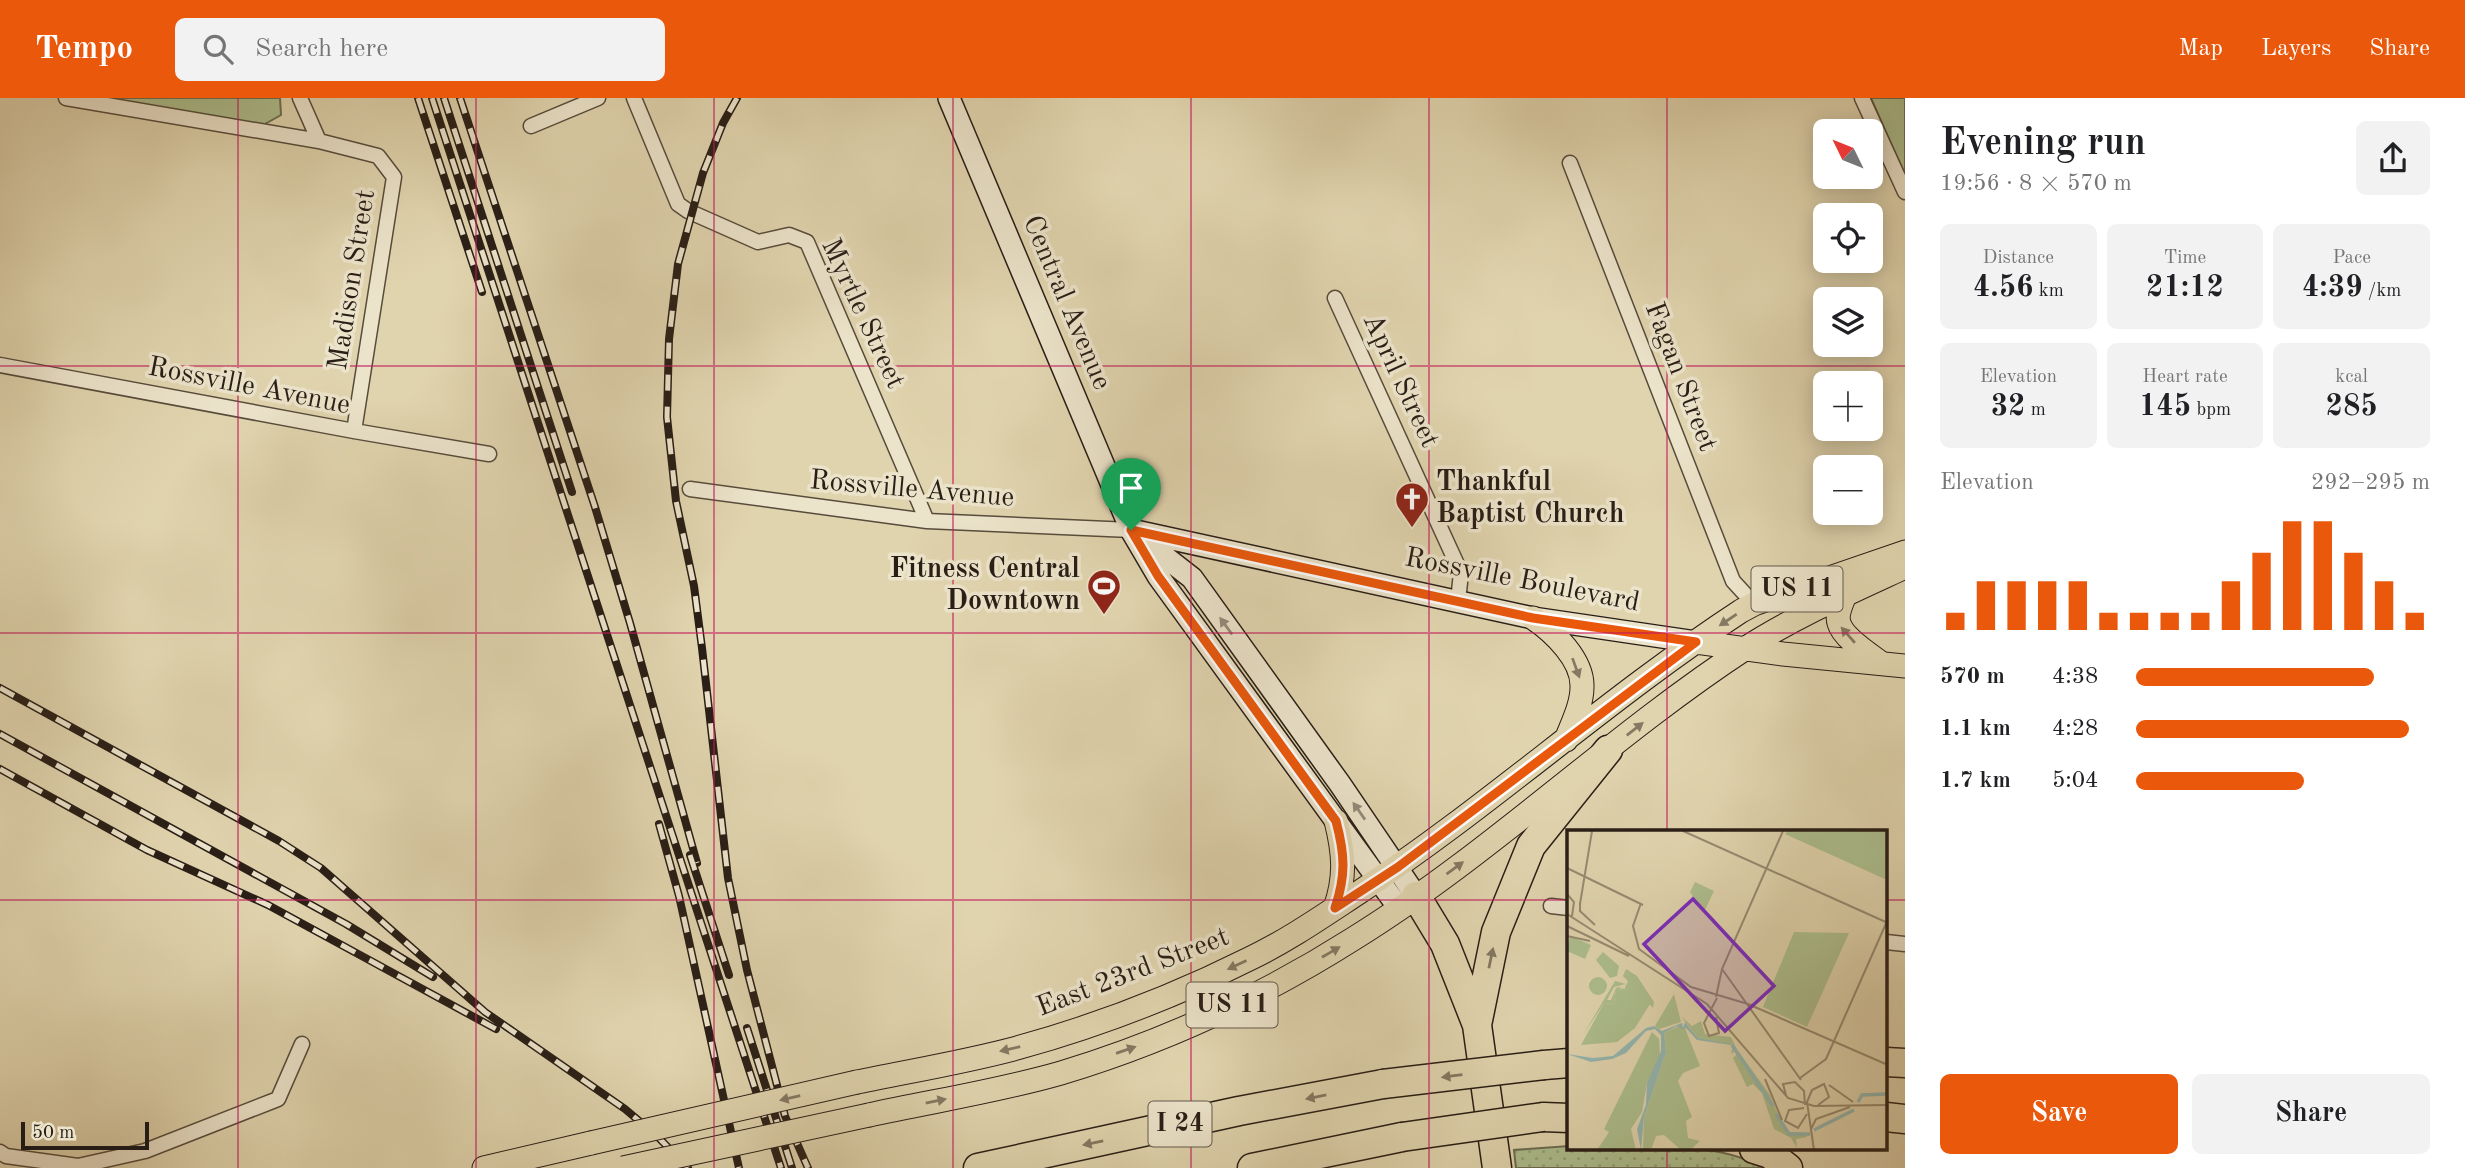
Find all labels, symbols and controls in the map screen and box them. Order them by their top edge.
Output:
search box [175,18,665,81]
icon: search [199,30,237,68]
text: Tempo [35,33,133,66]
text: Search here [255,36,388,62]
text: Map [2179,37,2223,61]
text: Layers [2261,37,2331,61]
text: Share [2369,37,2430,61]
north arrow [1813,119,1883,189]
map controls [1813,119,1883,525]
button: share [2356,121,2430,195]
text: Evening run [1940,125,2146,163]
text: 19:56 · 8 × 570 m [1940,172,2132,195]
street label: Madison Street [325,188,381,372]
button: locate [1813,203,1883,273]
street label: Central Avenue [1017,212,1115,394]
street label: Myrtle Street [815,235,909,393]
text: Distance [1983,249,2054,268]
text: Time [2164,249,2206,268]
text: Pace [2332,249,2371,268]
text: 4.56 [1973,273,2033,303]
text: 21:12 [2146,273,2224,303]
text: 4:39 [2302,273,2363,303]
text: km [2033,282,2064,301]
text: /km [2363,282,2401,301]
button: layers [1813,287,1883,357]
street label: Fagan Street [1639,299,1721,455]
street label: April Street [1357,310,1443,452]
street label: Rossville Avenue [146,354,352,420]
text: Elevation [1980,368,2057,387]
text: Heart rate [2142,368,2228,387]
text: kcal [2335,368,2368,387]
button: + [1813,371,1883,441]
text: 32 [1991,392,2026,422]
text: 145 [2139,392,2191,422]
text: 285 [2326,392,2378,422]
text: m [2026,401,2046,420]
text: bpm [2191,401,2231,420]
button: − [1813,455,1883,525]
pin [1101,458,1161,530]
street label: Rossville Avenue [808,467,1016,513]
icon: arrive [1112,469,1150,507]
place label: Thankful Baptist Church [1436,469,1624,529]
text: Elevation [1940,471,2034,494]
text: 292–295 m [2311,471,2430,494]
church icon: Thankful Baptist Church [1393,480,1431,529]
street label: Rossville Boulevard [1402,544,1642,618]
place label: Fitness Central Downtown [890,556,1080,616]
road number: US 11 [1752,566,1842,611]
sports icon: Fitness Central Downtown [1085,567,1123,616]
one-way arrow [1719,613,1737,627]
one-way arrow [1219,617,1233,635]
one-way arrow [1840,626,1856,644]
one-way arrow [1571,658,1582,679]
text: 570 m [1940,665,2005,688]
text: 4:38 [2052,665,2098,688]
text: 1.1 km [1940,717,2011,740]
text: 4:28 [2052,717,2098,740]
one-way arrow [1626,723,1644,737]
text: 1.7 km [1940,769,2011,792]
text: 5:04 [2052,769,2098,792]
one-way arrow [1352,802,1366,820]
inset map [1567,830,1888,1150]
one-way arrow [1446,862,1464,876]
street label: East 23rd Street [1033,923,1233,1023]
one-way arrow [1321,946,1340,958]
one-way arrow [1485,947,1496,969]
one-way arrow [1227,959,1247,971]
road number: US 11 [1186,983,1278,1028]
one-way arrow [999,1044,1021,1055]
one-way arrow [1115,1044,1136,1055]
one-way arrow [1441,1070,1463,1081]
button: Save [1940,1074,2178,1154]
button: Share [2192,1074,2430,1154]
one-way arrow [1305,1091,1327,1102]
one-way arrow [779,1092,801,1103]
one-way arrow [925,1095,947,1106]
road number: I 24 [1148,1102,1212,1147]
scale bar [21,1119,149,1151]
text: 50 m [32,1124,74,1143]
one-way arrow [1082,1138,1104,1149]

